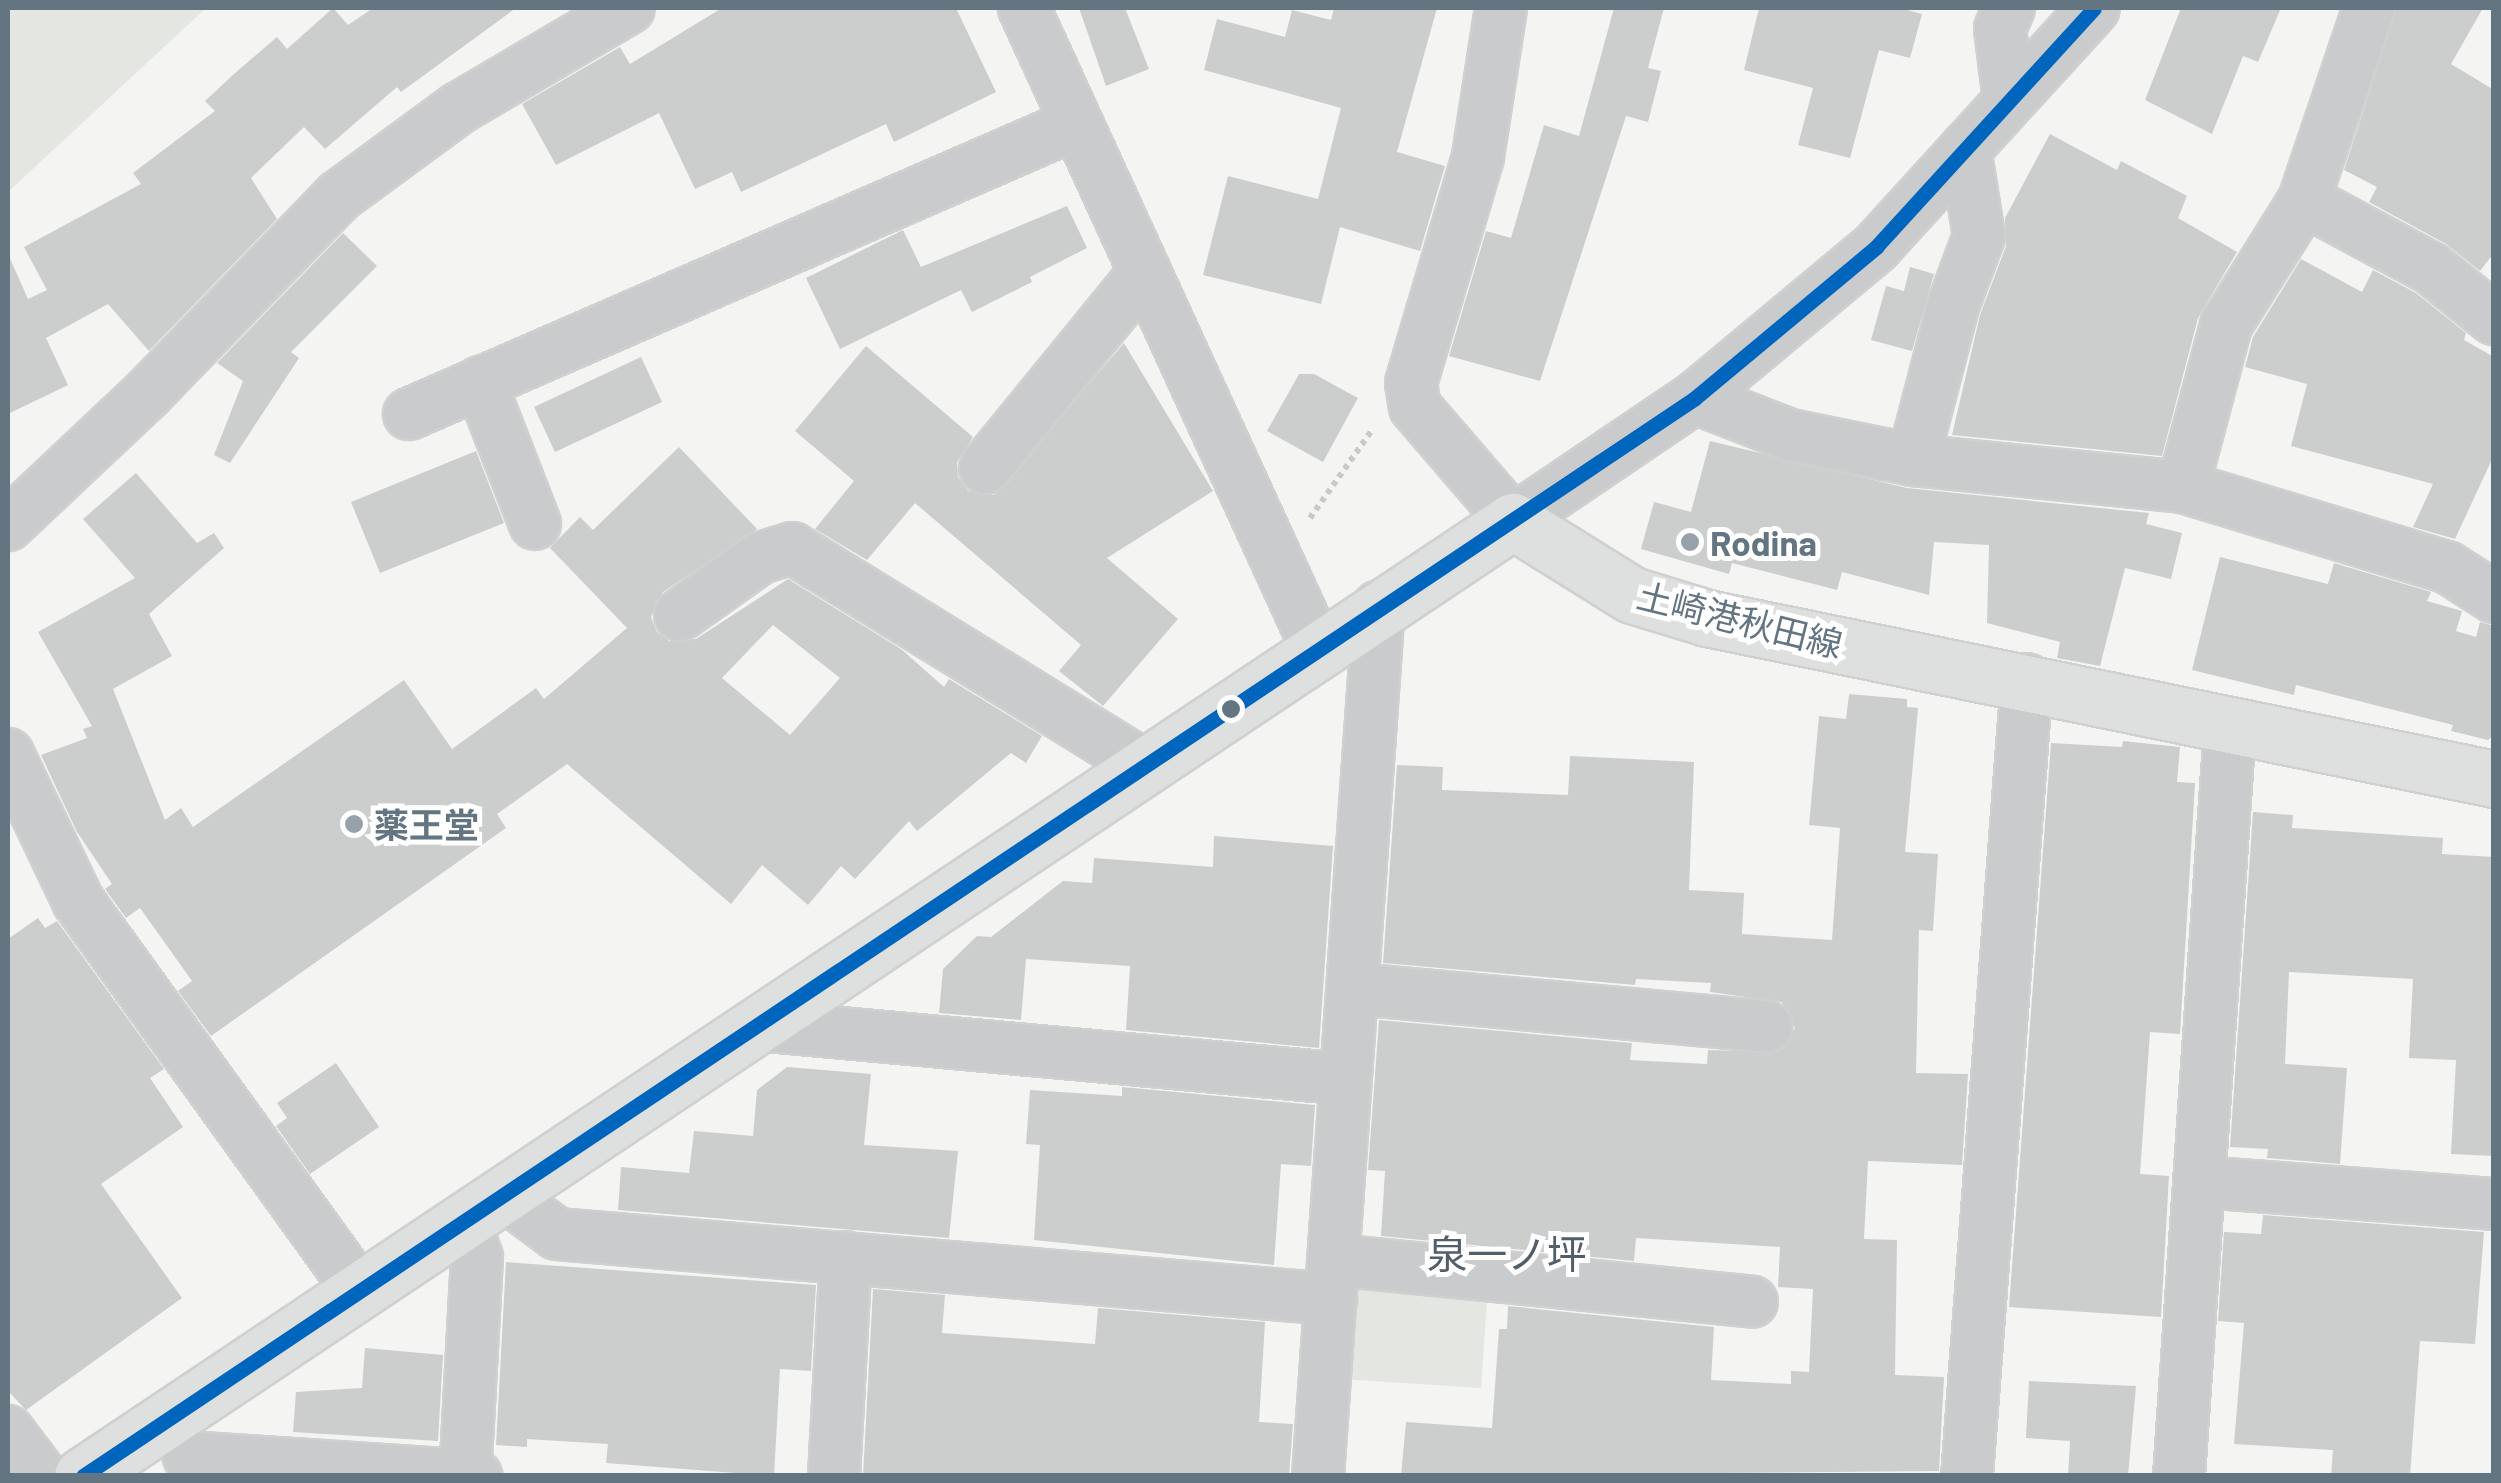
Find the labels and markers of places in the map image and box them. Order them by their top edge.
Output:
place label: Rodina [1710,521,1817,563]
marker: Rodina [1679,531,1701,553]
unlabelled marker [1221,699,1241,719]
place label: 薬王堂 [374,803,479,845]
marker: 薬王堂 [343,813,365,835]

